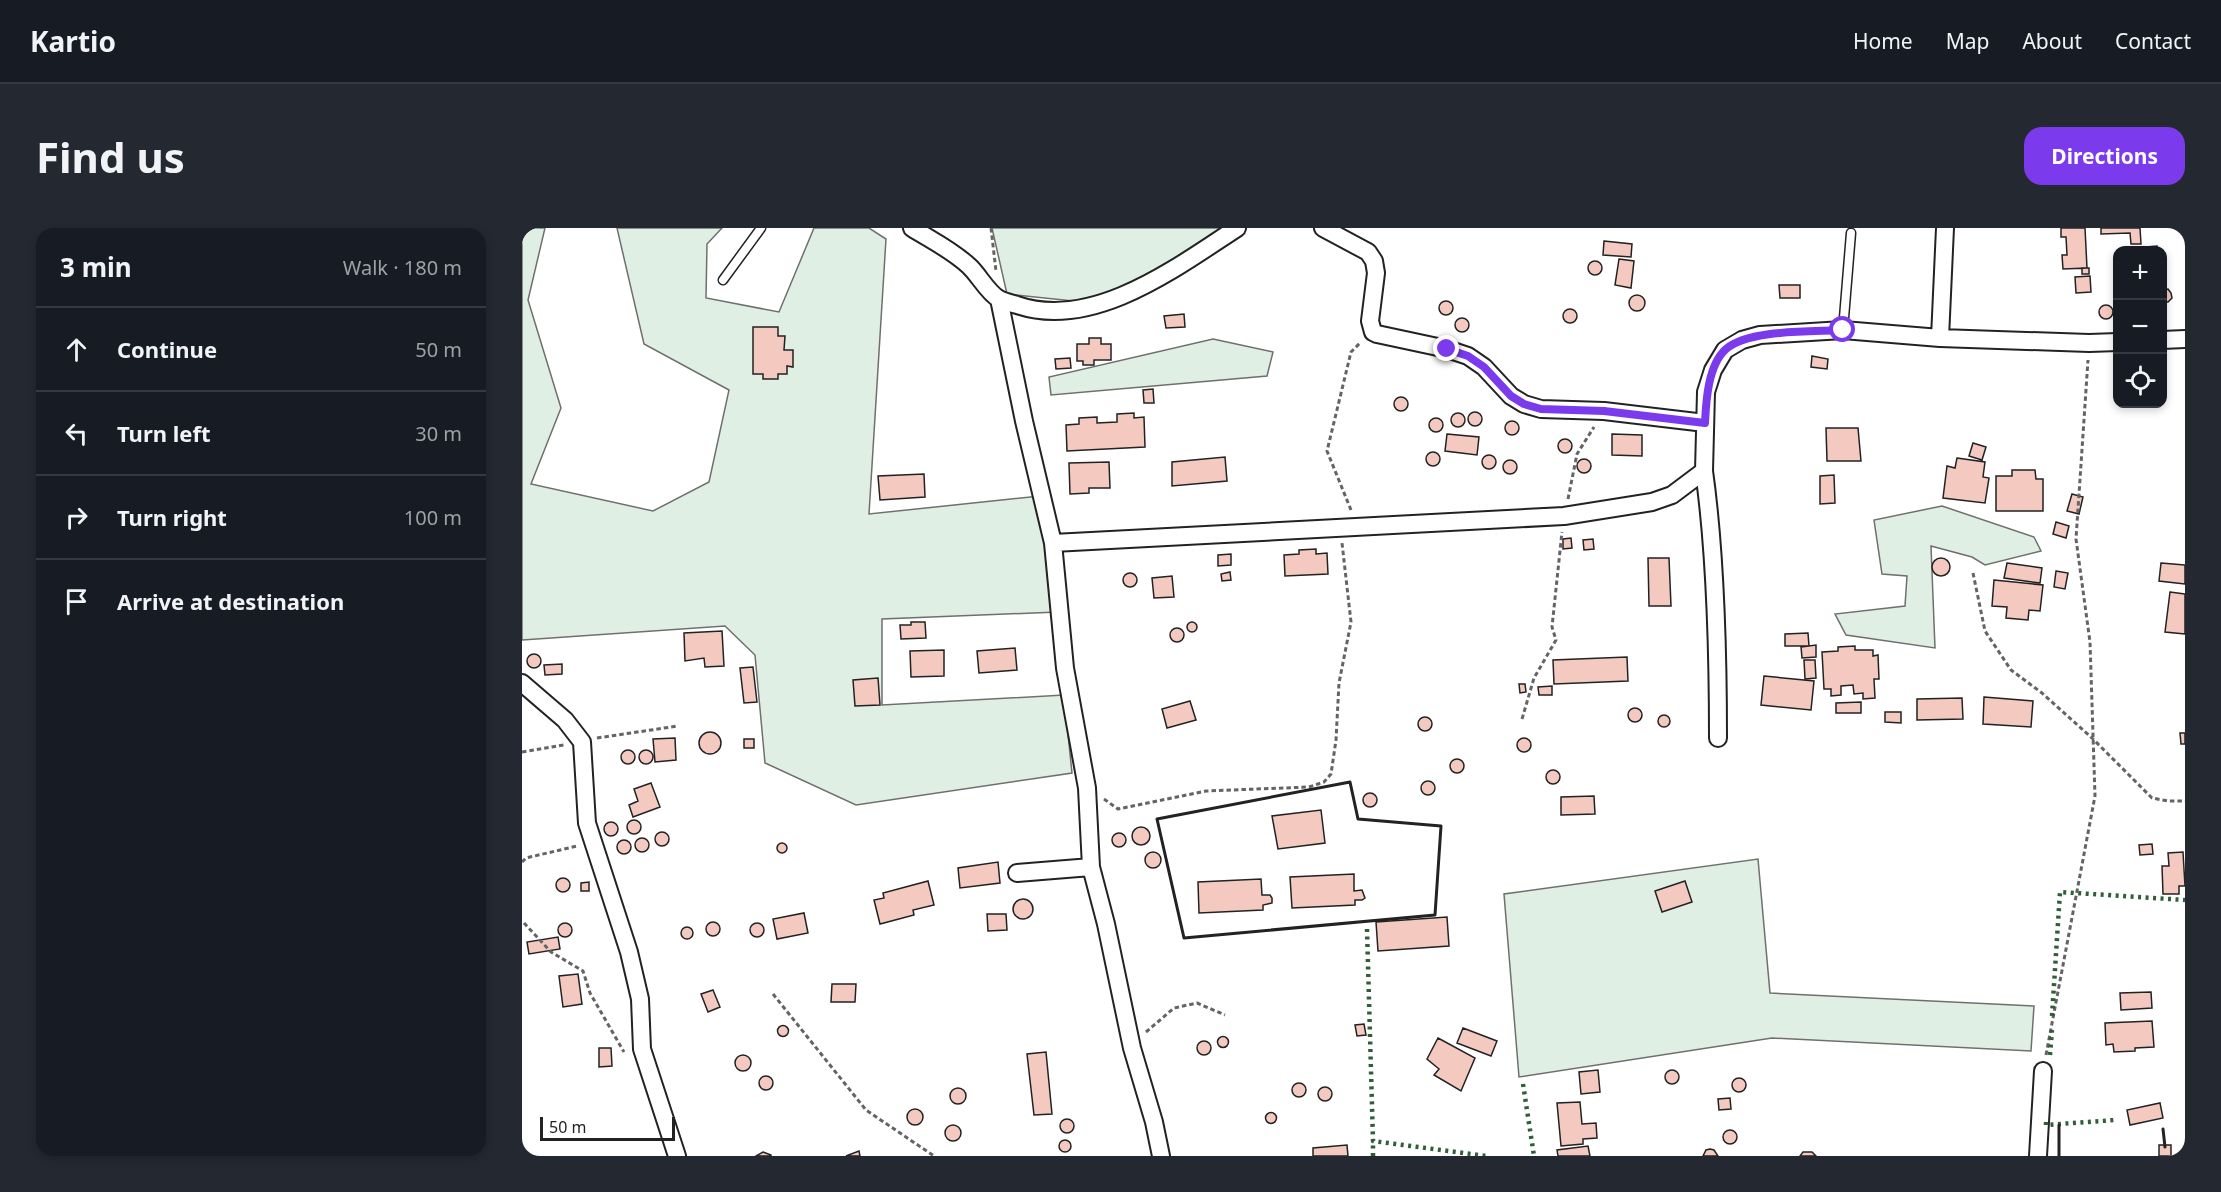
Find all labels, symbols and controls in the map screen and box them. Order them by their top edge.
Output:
text: Kartio [30,22,116,60]
text: Home [1853,27,1913,55]
text: Map [1946,27,1989,55]
text: About [2022,27,2082,55]
text: Contact [2115,27,2191,55]
button: Directions [2024,127,2185,185]
text: Find us [36,128,185,185]
map controls [2113,246,2167,408]
button: + [2113,246,2167,300]
text: 3 min [60,249,132,285]
text: Walk · 180 m [343,254,462,281]
button: − [2113,300,2167,354]
route start [1829,316,1855,342]
icon: ahead [60,333,93,366]
text: Continue [117,334,217,364]
route end [1433,335,1459,361]
text: 50 m [415,336,462,363]
button: locate [2113,354,2167,408]
icon: left [60,417,93,450]
text: Turn left [117,418,211,448]
text: 30 m [415,420,462,447]
icon: right [60,501,93,534]
text: Turn right [117,502,227,532]
text: 100 m [404,504,462,531]
icon: arrive [60,585,93,618]
text: Arrive at destination [117,586,344,616]
scale bar [540,1114,675,1142]
text: 50 m [549,1116,586,1138]

